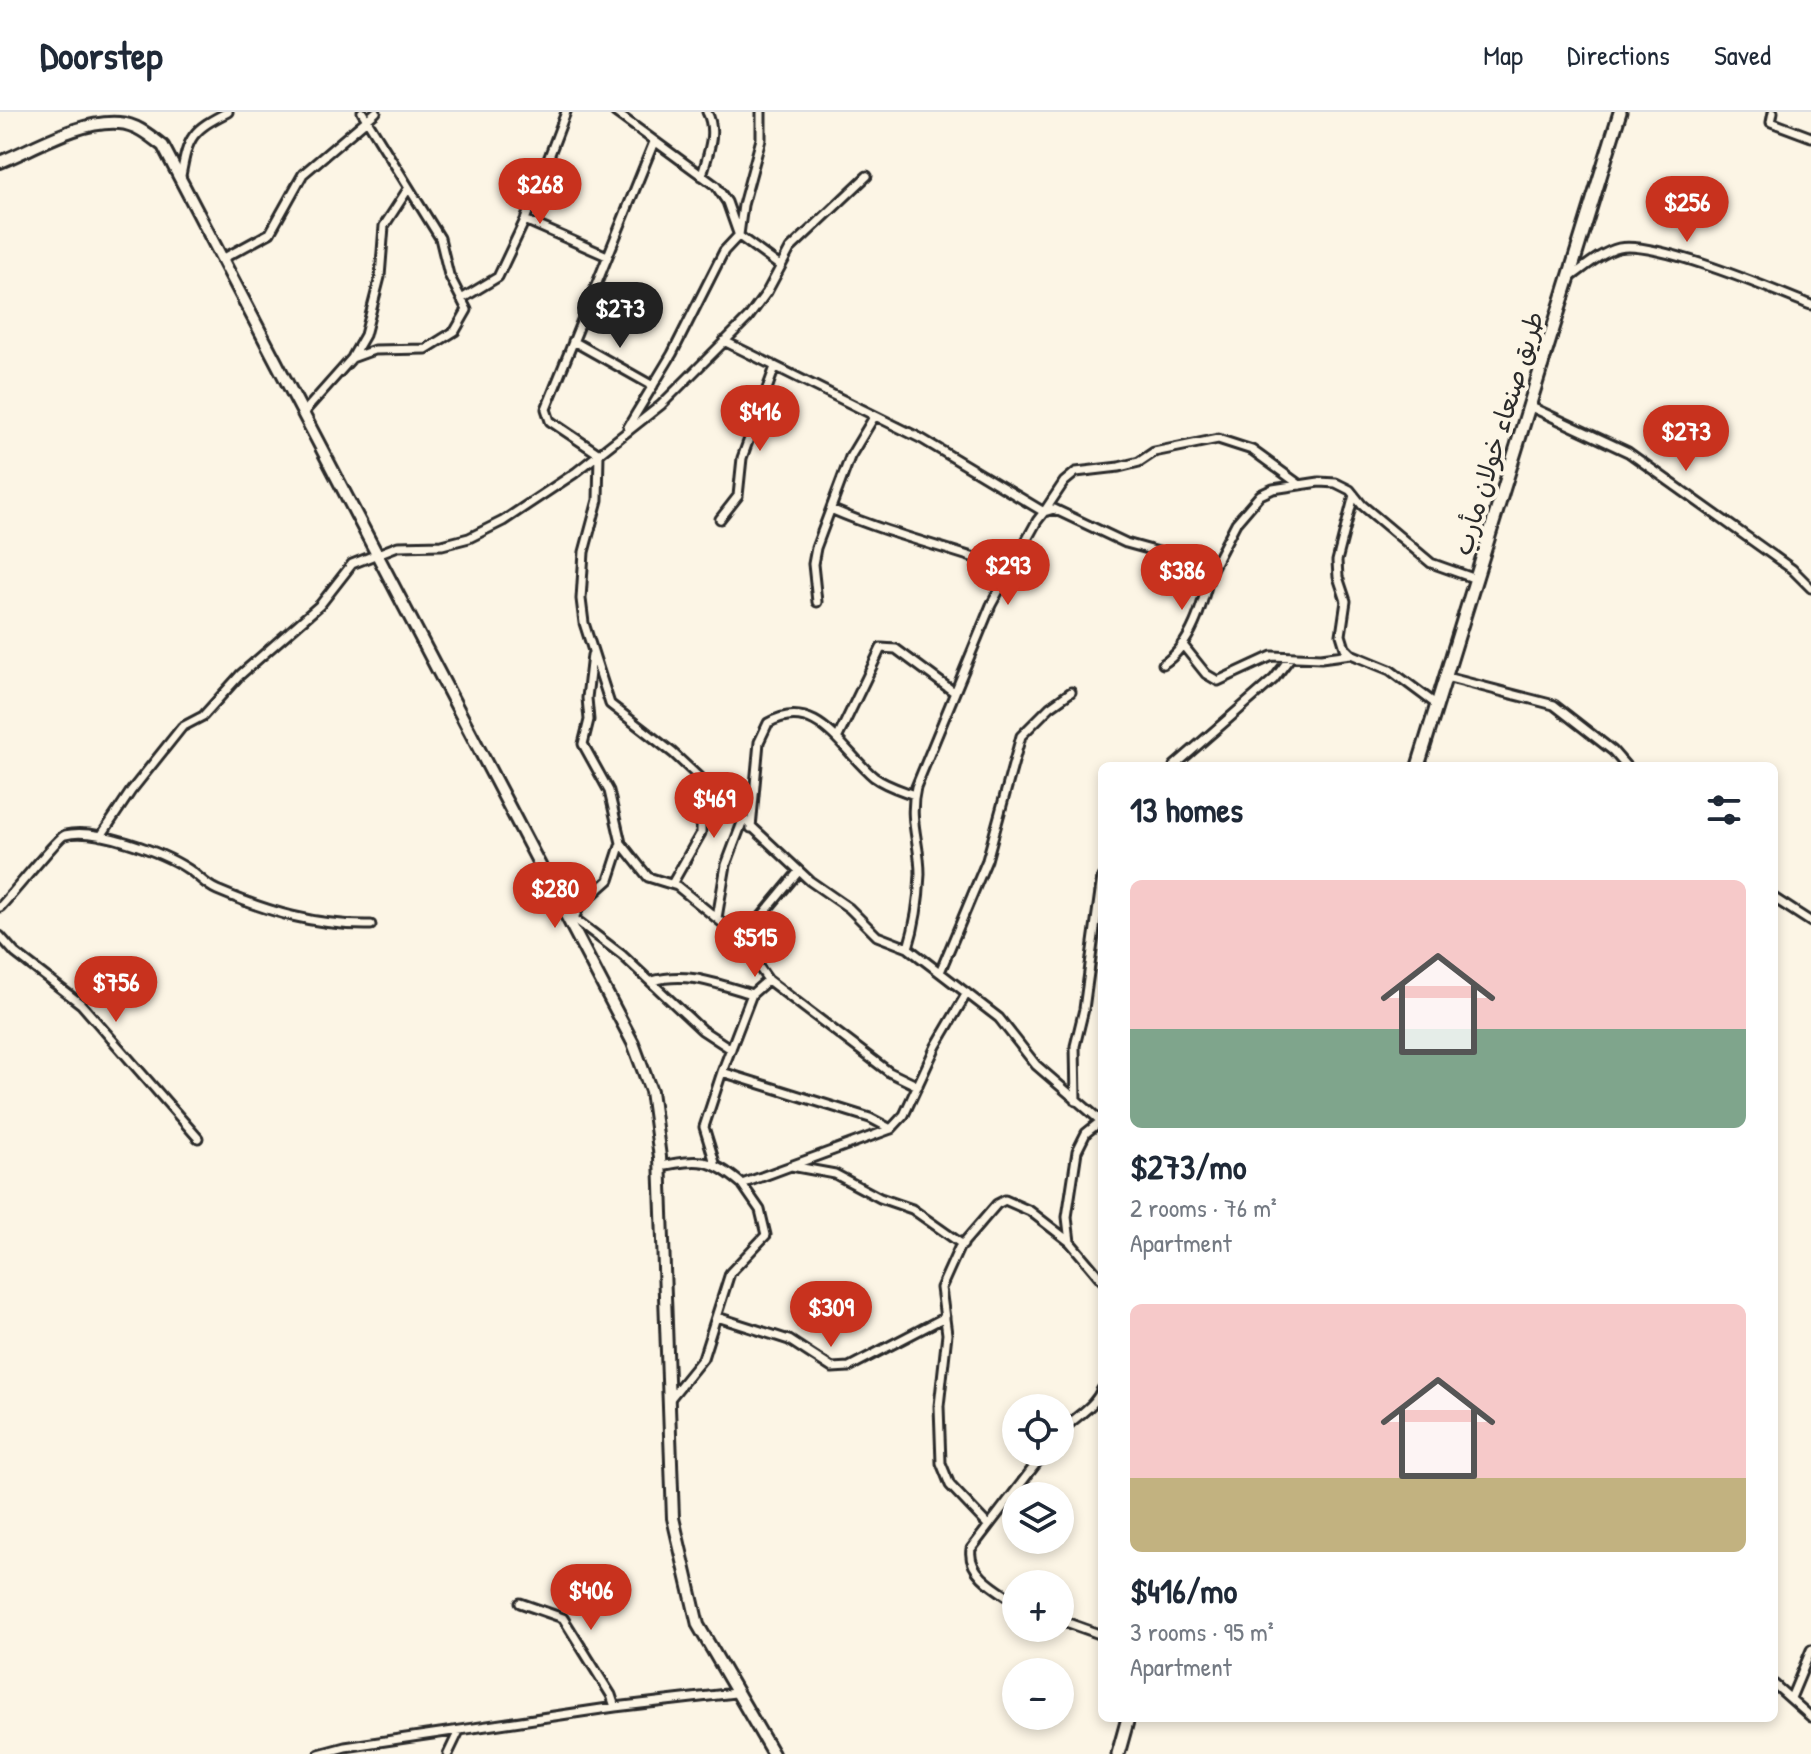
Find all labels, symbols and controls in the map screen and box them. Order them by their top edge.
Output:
text: Doorstep [40,29,162,81]
text: Map [1483,36,1523,74]
text: Directions [1567,36,1670,74]
text: Saved [1714,36,1771,74]
pin: $268 [493,158,587,226]
text: $268 [517,166,563,201]
pin: $256 [1640,176,1734,244]
text: $256 [1664,184,1710,219]
pin: $273 [573,282,667,350]
text: $273 [595,290,645,325]
street label: طريق صنعاء خولان مأرب [1444,307,1552,559]
pin: $416 [713,385,807,453]
text: $416 [739,393,781,428]
pin: $273 [1639,405,1733,473]
text: $273 [1661,413,1711,448]
pin: $293 [961,539,1055,607]
pin: $386 [1135,544,1229,612]
text: $293 [985,547,1031,582]
text: $386 [1159,552,1205,587]
pin: $469 [667,772,761,840]
text: $469 [693,780,735,815]
text: 13 homes [1130,787,1243,833]
icon: filters [1702,788,1746,832]
pin: $280 [508,862,602,930]
text: $280 [531,870,579,905]
pin: $515 [708,911,802,979]
text: $515 [733,919,777,954]
icon: home [1366,932,1510,1076]
pin: $756 [69,956,163,1024]
text: $756 [92,964,140,999]
text: $273/mo [1130,1144,1246,1190]
text: 2 rooms · 76 m² [1130,1190,1277,1225]
text: Apartment [1130,1225,1232,1260]
pin: $309 [784,1281,878,1349]
text: $309 [808,1289,854,1324]
icon: home [1366,1356,1510,1500]
map controls [1002,1394,1074,1730]
button: locate [1002,1394,1074,1466]
button: layers [1002,1482,1074,1554]
pin: $406 [544,1564,638,1632]
text: $416/mo [1130,1568,1237,1614]
button: + [1002,1570,1074,1642]
text: $406 [569,1572,613,1607]
text: 3 rooms · 95 m² [1130,1614,1274,1649]
text: Apartment [1130,1649,1232,1684]
button: − [1002,1658,1074,1730]

